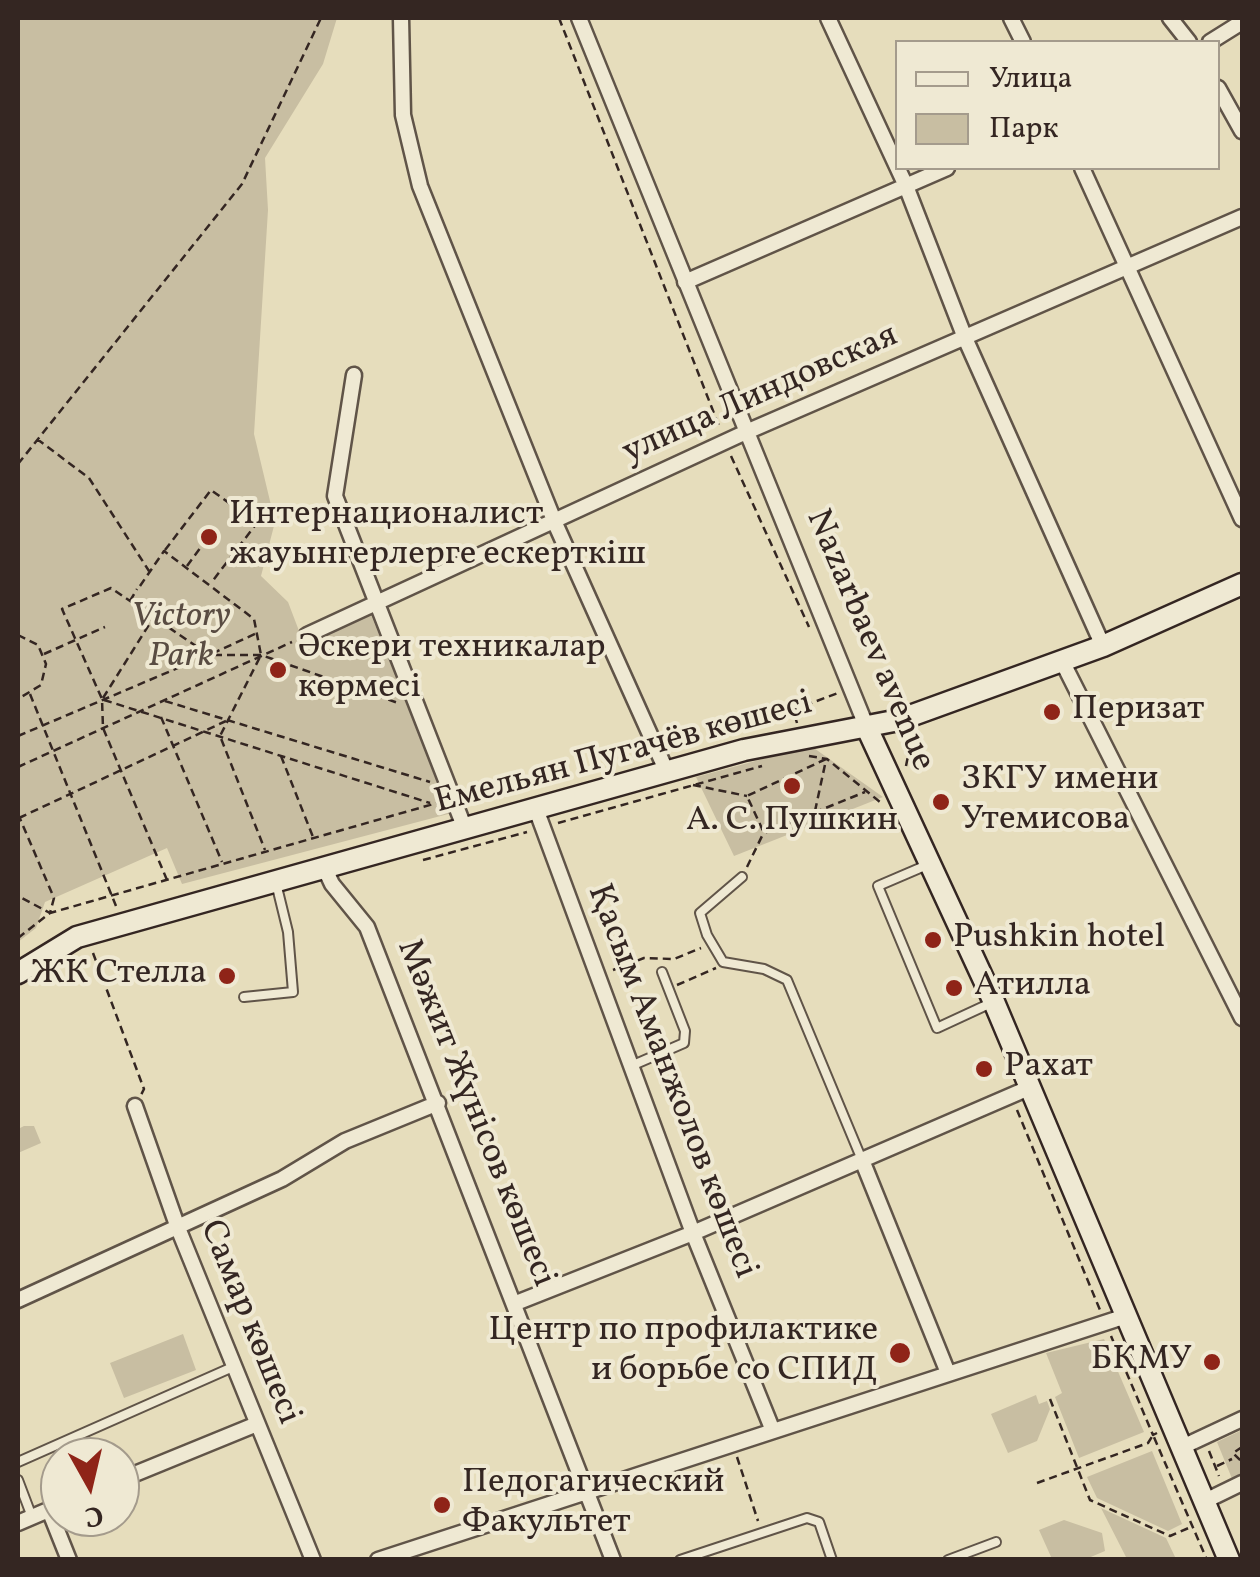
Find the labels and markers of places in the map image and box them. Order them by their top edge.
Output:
place label: Интернационалист жауынгерлерге ескерткіш [229,496,646,578]
marker: Интернационалист жауынгерлерге ескерткіш [198,526,220,548]
place label: Әскери техникалар көрмесі [298,629,606,711]
marker: Әскери техникалар көрмесі [267,659,289,681]
place label: Перизат [1072,691,1204,733]
marker: Перизат [1041,701,1063,723]
place label: ЗКГУ имени Утемисова [961,761,1159,843]
marker: А. С. Пушкин [781,775,803,797]
marker: ЗКГУ имени Утемисова [930,791,952,813]
place label: А. С. Пушкин [686,802,898,844]
place label: Pushkin hotel [953,919,1165,961]
marker: Pushkin hotel [922,929,944,951]
place label: ЖК Стелла [31,955,207,997]
marker: ЖК Стелла [216,965,238,987]
place label: Атилла [974,967,1091,1009]
marker: Атилла [943,977,965,999]
place label: Рахат [1004,1048,1093,1090]
marker: Рахат [973,1058,995,1080]
place label: Центр по профилактике и борьбе со СПИД [488,1312,878,1394]
marker: Центр по профилактике и борьбе со СПИД [887,1340,913,1366]
place label: БҚМУ [1091,1341,1192,1383]
marker: БҚМУ [1201,1351,1223,1373]
place label: Педогагический Факультет [462,1464,725,1546]
marker: Педогагический Факультет [431,1494,453,1516]

